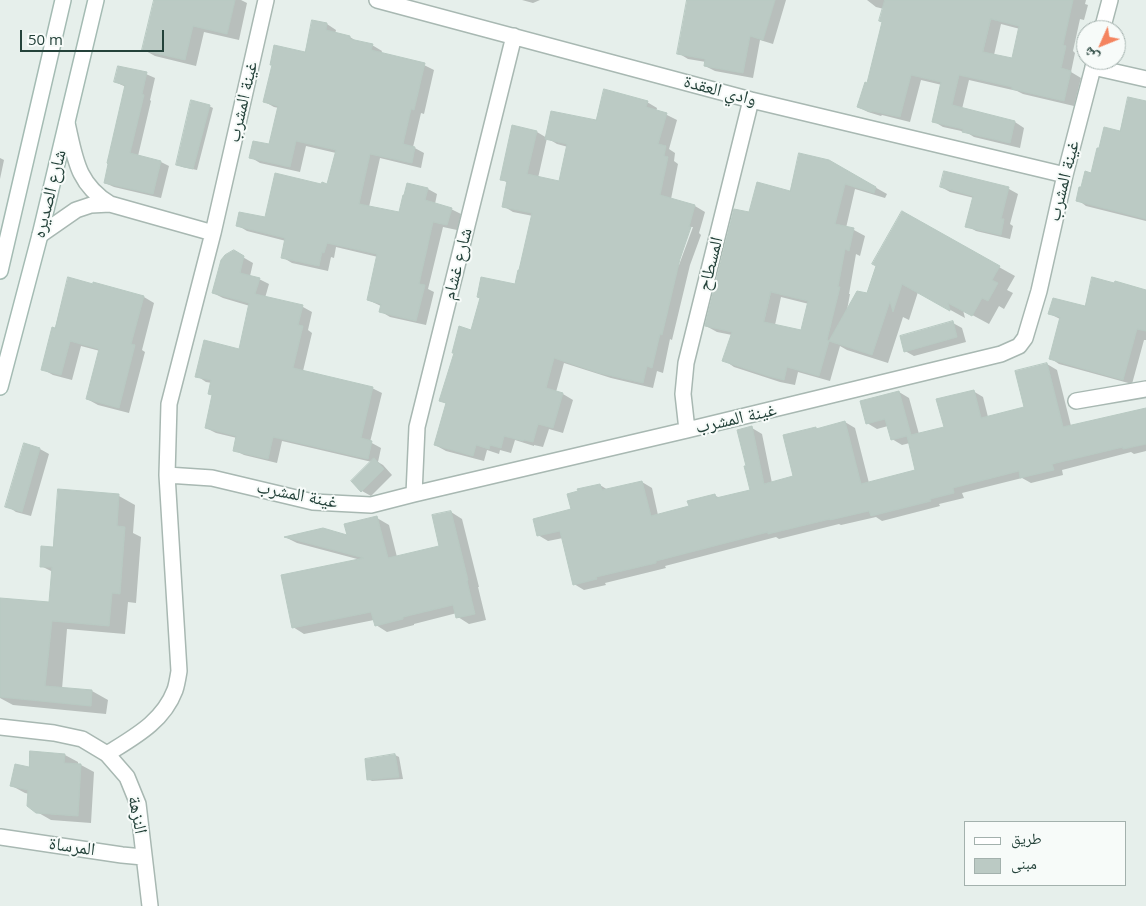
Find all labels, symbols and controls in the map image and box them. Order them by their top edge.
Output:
scale bar [22,20,166,52]
north arrow [1076,20,1126,70]
text: 50 m [28,29,63,49]
text: ش [1079,43,1103,67]
street label: غينة المشرب [223,59,263,145]
street label: وادي العقدة [681,71,759,111]
street label: غينة المشرب [1044,138,1084,224]
street label: شارع الصديره [29,148,71,240]
street label: شارع غشام [439,226,477,302]
street label: المسطاح [694,235,728,293]
street label: غينة المشرب [693,399,779,439]
street label: غينة المشرب [255,477,339,513]
street label: النزهة [123,794,151,836]
legend [964,821,1126,886]
text: طريق [1011,828,1042,848]
street label: المرساة [47,833,97,861]
text: مبنى [1011,853,1037,873]

